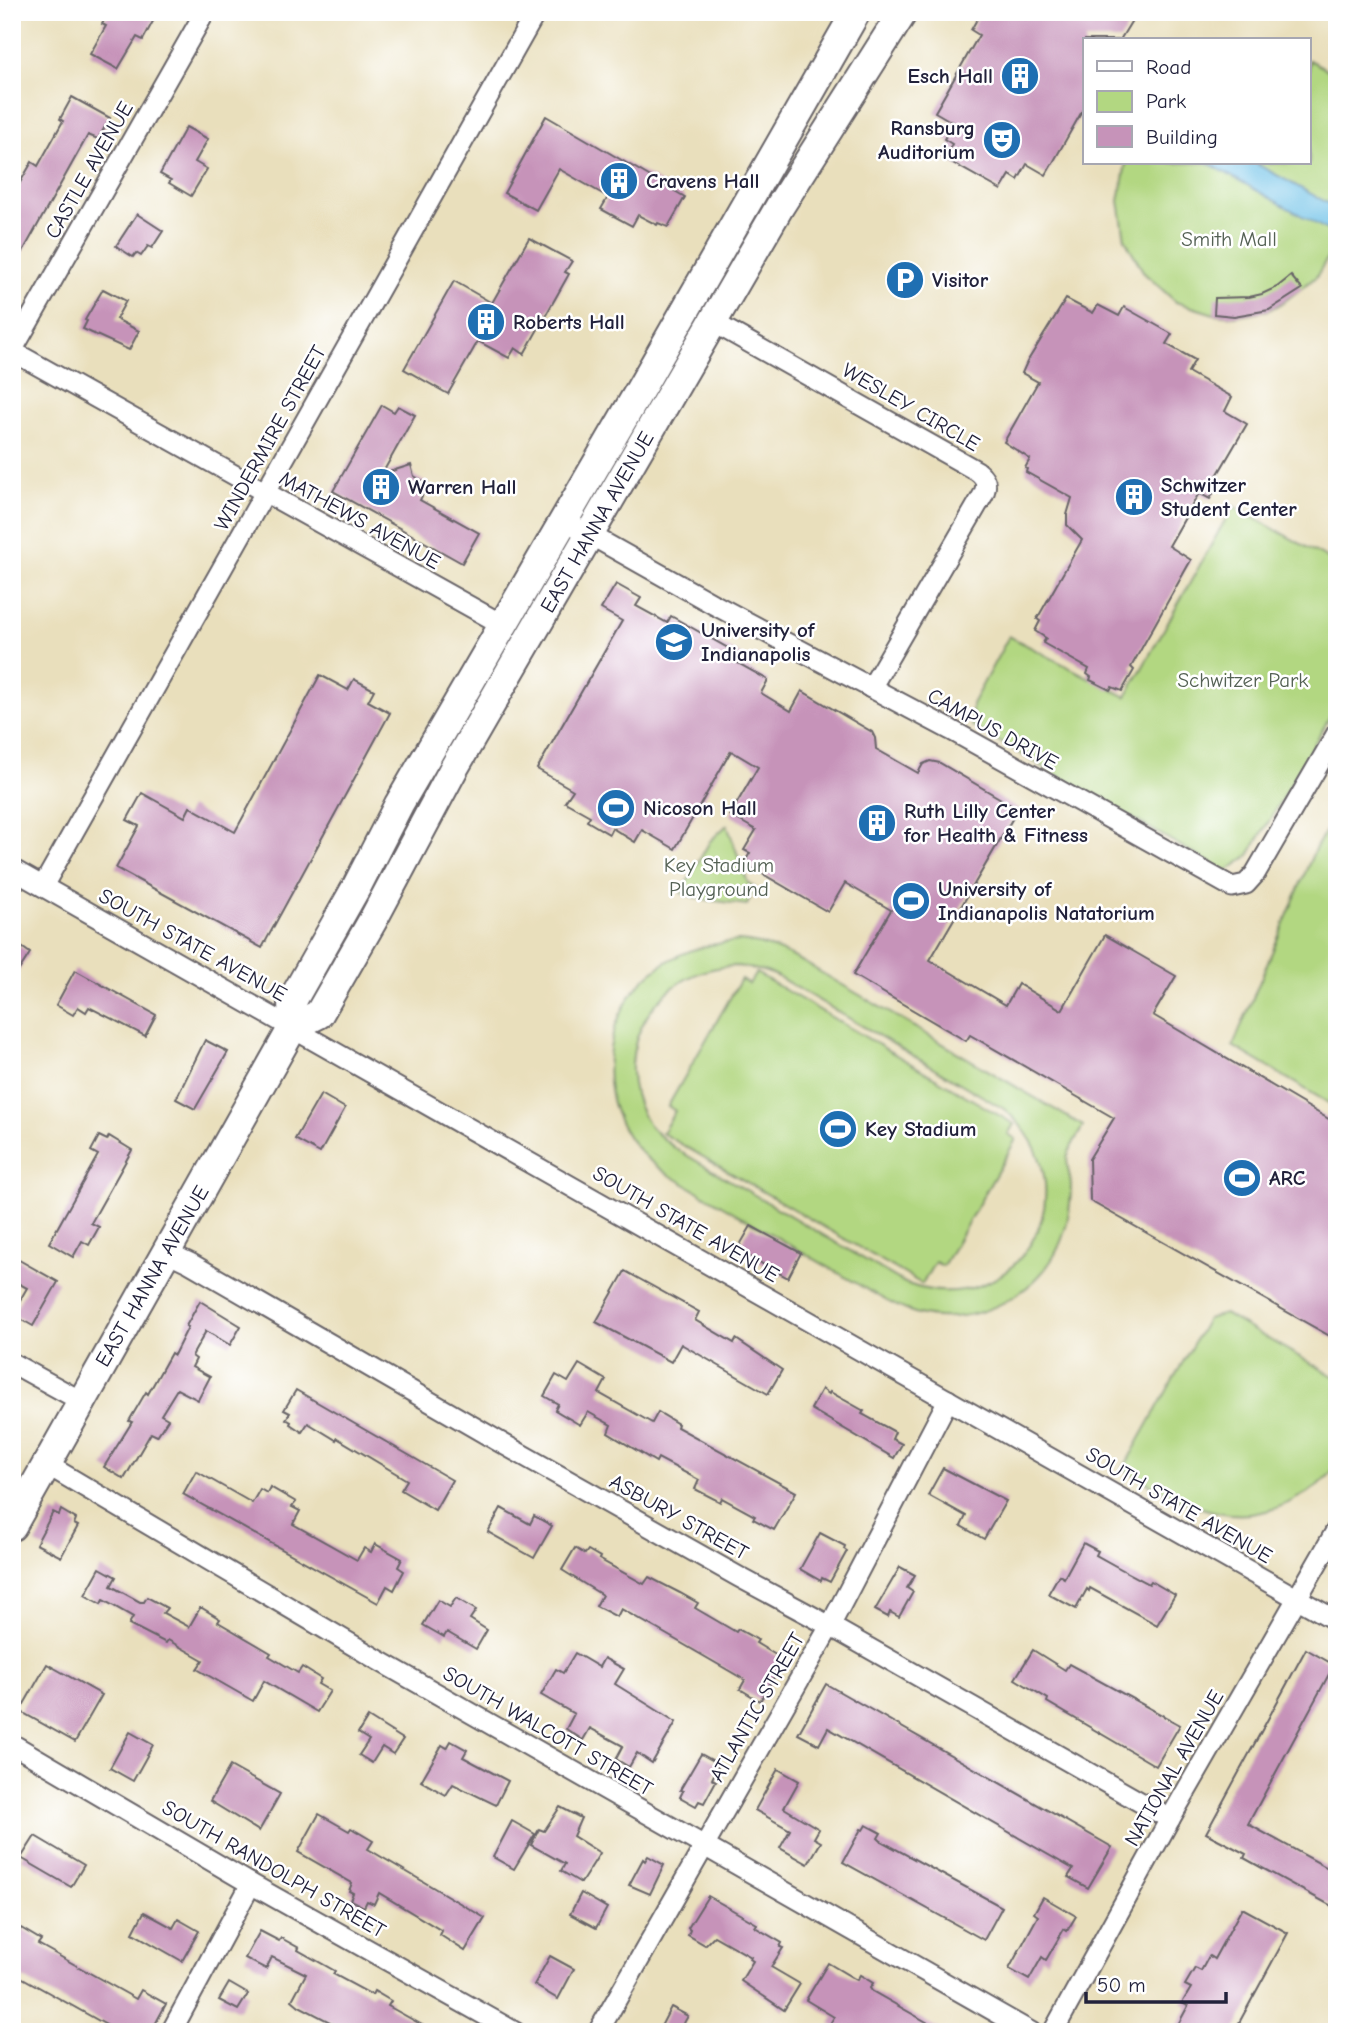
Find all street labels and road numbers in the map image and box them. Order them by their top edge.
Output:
street label: CASTLE AVENUE [40,97,138,243]
street label: WINDERMIRE STREET [209,341,331,535]
street label: WESLEY CIRCLE [838,358,984,456]
street label: EAST HANNA AVENUE [535,427,659,617]
street label: MATHEWS AVENUE [275,466,445,574]
street label: CAMPUS DRIVE [924,683,1062,775]
street label: SOUTH STATE AVENUE [95,883,291,1007]
street label: SOUTH STATE AVENUE [589,1161,783,1287]
street label: EAST HANNA AVENUE [90,1181,214,1371]
street label: SOUTH STATE AVENUE [1082,1442,1276,1568]
street label: ASBURY STREET [606,1469,752,1565]
street label: ATLANTIC STREET [705,1628,809,1786]
street label: SOUTH WALCOTT STREET [439,1661,657,1801]
street label: NATIONAL AVENUE [1120,1686,1228,1850]
street label: SOUTH RANDOLPH STREET [158,1795,390,1943]

